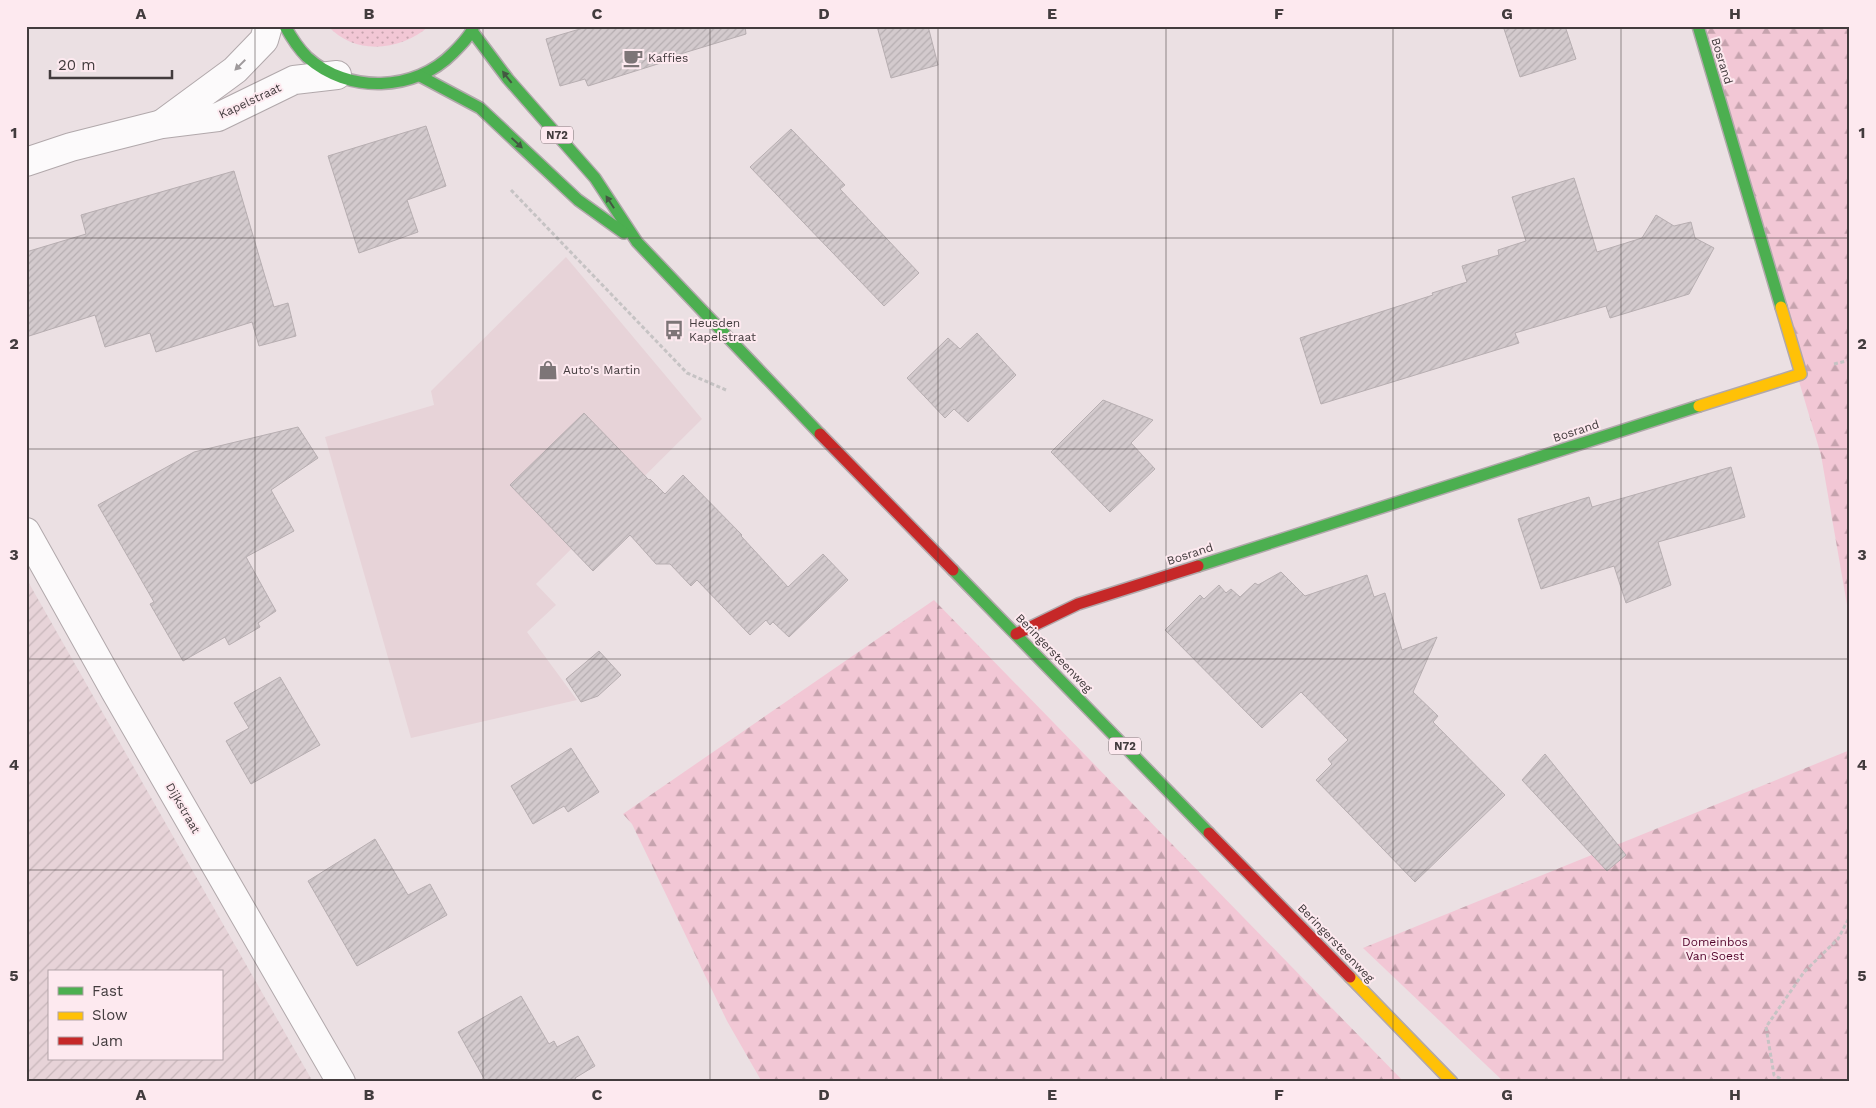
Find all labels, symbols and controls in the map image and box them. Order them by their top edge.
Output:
text: A [136,4,147,23]
text: B [364,4,375,23]
text: C [592,4,603,23]
text: D [818,4,830,23]
text: E [1047,4,1057,23]
text: F [1274,4,1284,23]
text: G [1501,4,1513,23]
text: H [1729,4,1741,23]
street label: Bosrand [1708,36,1736,86]
cafe icon: Kaffies [622,47,644,69]
scale bar [50,48,172,80]
place label: Kaffies [648,51,688,65]
text: 20 m [58,56,96,74]
one-way arrow [234,58,246,70]
one-way arrow [501,70,512,83]
street label: Kapelstraat [217,80,283,122]
text: 1 [11,123,17,142]
text: 1 [1859,123,1865,142]
road number: N72 [541,126,573,144]
one-way arrow [511,137,523,149]
one-way arrow [606,195,615,208]
place label: Heusden Kapelstraat [689,316,756,344]
bus stop icon: Heusden Kapelstraat [663,319,685,341]
text: 2 [9,334,19,353]
text: 2 [1857,334,1867,353]
shop icon: Auto's Martin [537,359,559,381]
place label: Auto's Martin [563,363,640,377]
street label: Bosrand [1551,417,1601,445]
street label: Bosrand [1165,540,1215,568]
text: 3 [9,545,19,564]
text: 3 [1857,545,1867,564]
street label: Beringersteenweg [1013,611,1096,696]
road number: N72 [1109,738,1141,754]
text: 4 [9,755,19,774]
text: 4 [1857,755,1867,774]
street label: Dijkstraat [163,780,203,836]
street label: Beringersteenweg [1295,901,1378,986]
park label: Domeinbos Van Soest [1682,935,1748,963]
text: 5 [9,966,19,985]
text: 5 [1857,966,1867,985]
legend [48,970,222,1060]
text: Fast [92,982,124,1000]
text: Slow [92,1006,128,1024]
text: Jam [92,1032,123,1050]
text: A [136,1085,147,1104]
text: B [364,1085,375,1104]
text: C [592,1085,603,1104]
text: D [818,1085,830,1104]
text: E [1047,1085,1057,1104]
text: F [1274,1085,1284,1104]
text: G [1501,1085,1513,1104]
text: H [1729,1085,1741,1104]

